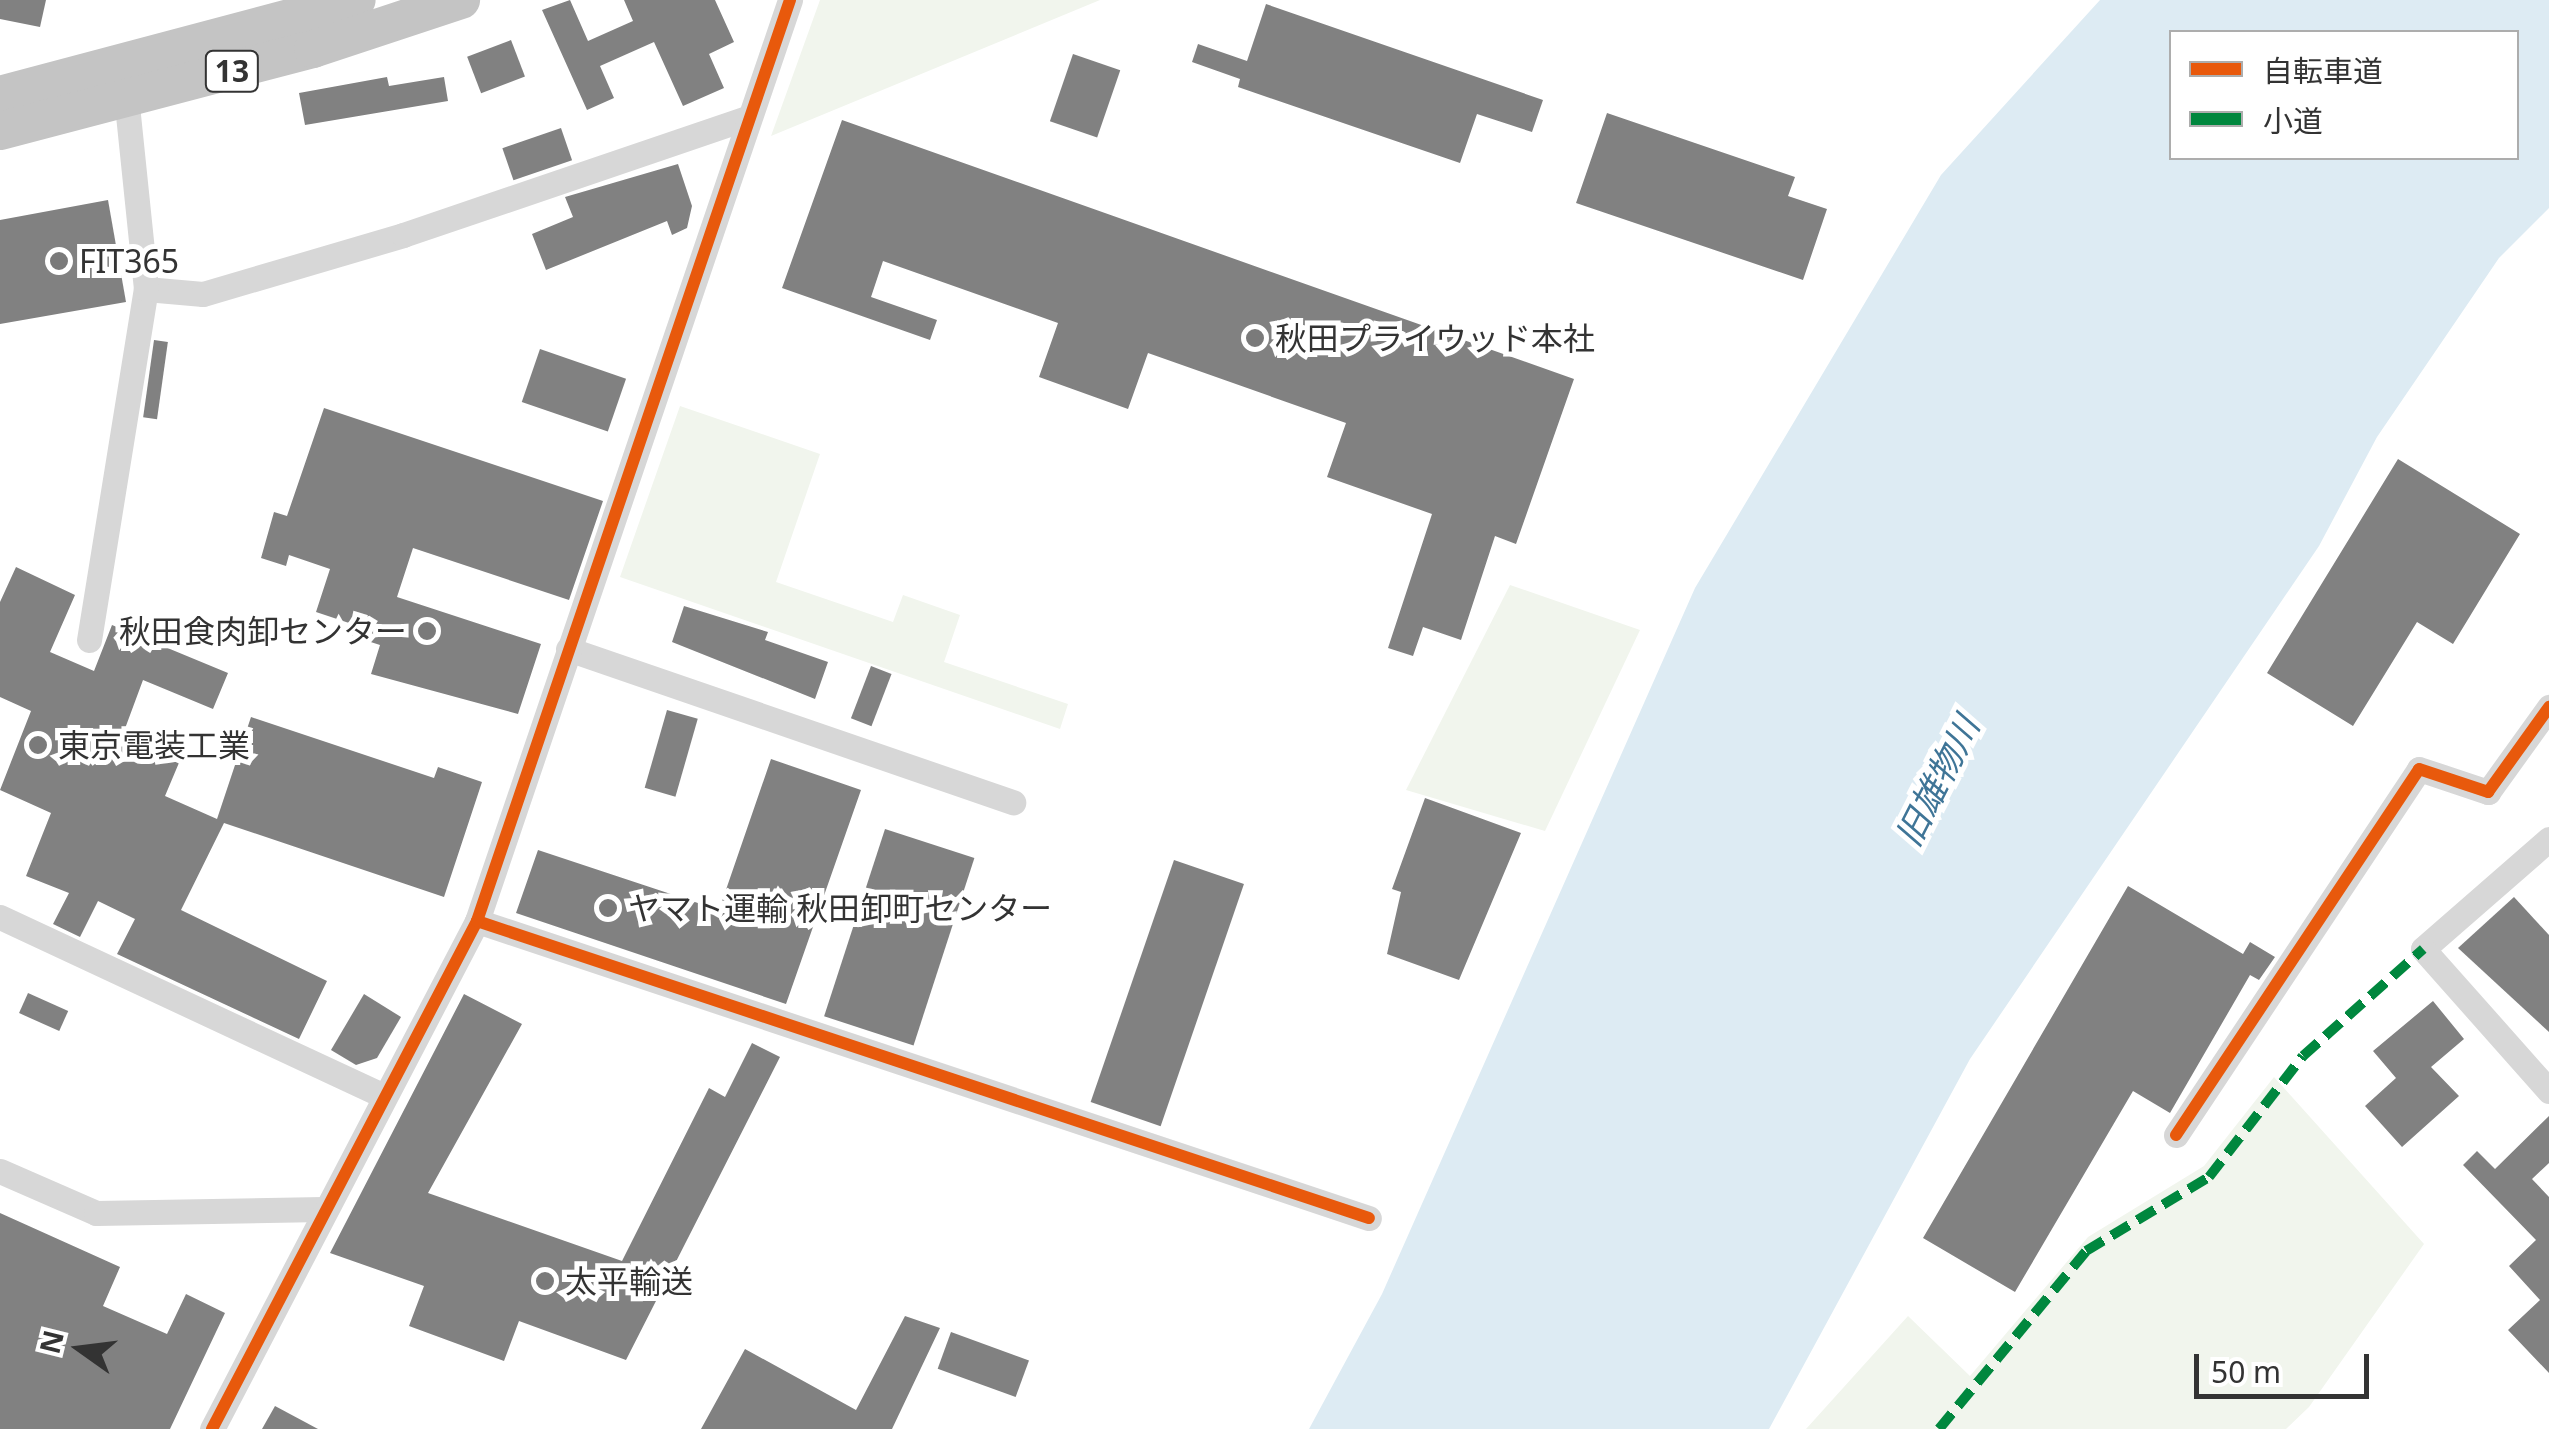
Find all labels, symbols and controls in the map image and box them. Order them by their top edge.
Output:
legend [2169,30,2519,160]
road number: 13 [204,46,260,96]
text: 自転車道 [2263,50,2383,91]
text: 小道 [2263,100,2323,141]
place label: FIT365 [79,242,179,280]
marker: FIT365 [48,250,70,272]
place label: 秋田プライウッド本社 [1275,319,1595,357]
marker: 秋田プライウッド本社 [1244,327,1266,349]
place label: 秋田食肉卸センター [119,612,407,650]
marker: 秋田食肉卸センター [416,620,438,642]
water label: 旧雄物川 [1887,709,1987,853]
place label: 東京電装工業 [58,726,250,764]
marker: 東京電装工業 [27,734,49,756]
place label: ヤマト運輸 秋田卸町センター [628,889,1052,927]
marker: ヤマト運輸 秋田卸町センター [597,897,619,919]
place label: 太平輸送 [565,1262,693,1300]
marker: 太平輸送 [534,1270,556,1292]
north arrow [30,1299,130,1399]
text: N [30,1326,72,1357]
scale bar [2199,1334,2374,1396]
text: 50 m [2211,1351,2281,1392]

